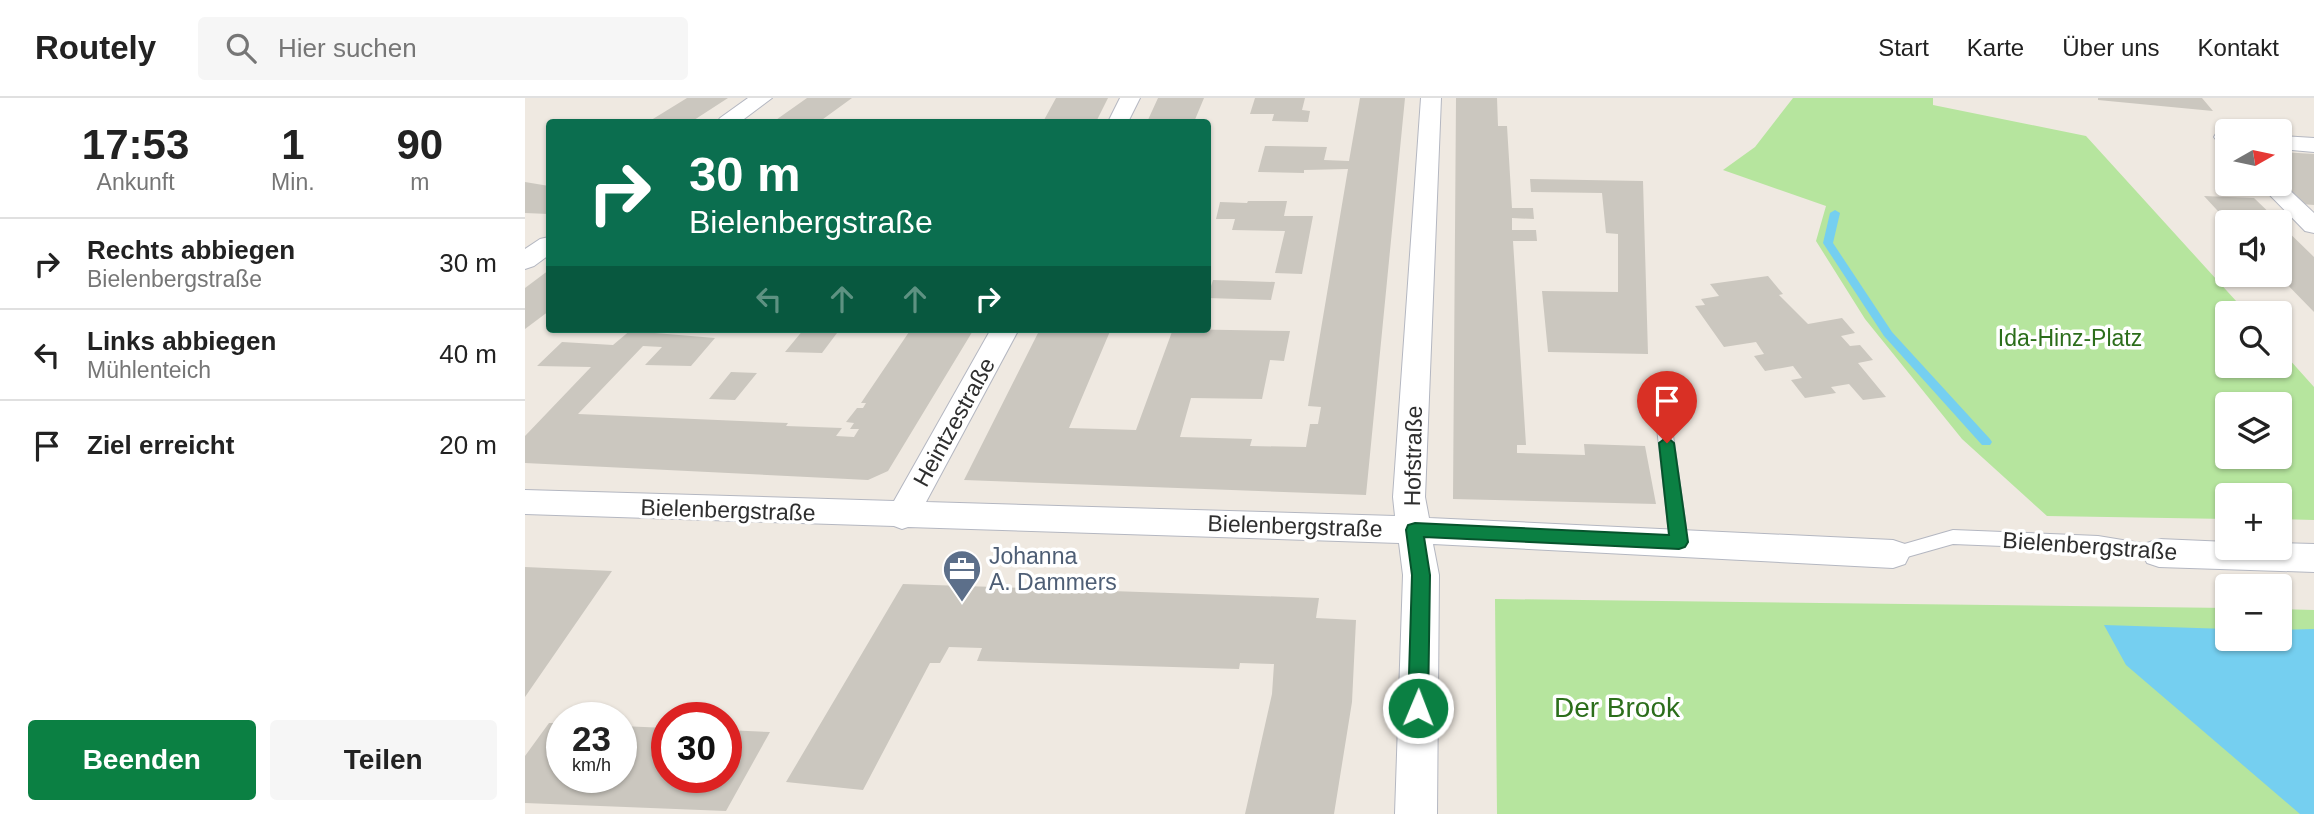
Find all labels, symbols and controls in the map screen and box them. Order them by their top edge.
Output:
search box [198,17,688,80]
text: Routely [35,29,156,66]
icon: search [222,29,260,67]
text: Hier suchen [278,33,417,63]
text: Start [1878,34,1929,61]
text: Karte [1967,34,2024,61]
text: Über uns [2062,34,2160,61]
text: Kontakt [2198,34,2279,61]
north arrow [2215,119,2293,196]
map controls [2215,119,2292,651]
text: 17:53 [82,121,189,168]
text: 1 [281,121,305,168]
text: 90 [396,121,443,168]
icon: right [574,147,665,238]
text: 30 m [689,147,801,201]
text: Ankunft [97,169,175,195]
text: Min. [271,169,315,195]
text: m [410,169,429,195]
text: Bielenbergstraße [689,204,933,240]
button: sound [2215,210,2292,287]
text: Rechts abbiegen [87,235,295,265]
icon: right [28,245,66,283]
text: 30 m [439,248,497,278]
text: Bielenbergstraße [87,266,262,292]
icon: left [750,280,788,318]
icon: ahead [823,280,861,318]
icon: ahead [896,280,934,318]
icon: right [969,280,1007,318]
button: search [2215,301,2292,378]
park label: Ida-Hinz-Platz [1998,325,2142,351]
text: Links abbiegen [87,326,276,356]
icon: left [28,336,66,374]
text: 40 m [439,339,497,369]
street label: Heintzestraße [908,353,1000,491]
text: Mühlenteich [87,357,211,383]
pin [1637,371,1697,443]
icon: arrive [1648,382,1686,420]
button: layers [2215,392,2292,469]
street label: Hofstraße [1399,405,1427,507]
icon: arrive [28,427,66,465]
text: Ziel erreicht [87,430,234,460]
text: 20 m [439,430,497,460]
button: + [2215,483,2292,560]
street label: Bielenbergstraße [640,494,816,526]
street label: Bielenbergstraße [1207,510,1383,542]
street label: Bielenbergstraße [2002,527,2178,565]
place label: Johanna A. Dammers [989,543,1117,595]
office icon: Johanna A. Dammers [941,548,983,603]
button: − [2215,574,2292,651]
position arrow [1381,671,1455,745]
park label: Der Brook [1554,692,1681,723]
speed limit sign: 30 [651,702,742,793]
text: 23 [572,719,611,758]
button: Beenden [28,720,256,800]
button: Teilen [270,720,497,800]
text: km/h [572,755,611,775]

